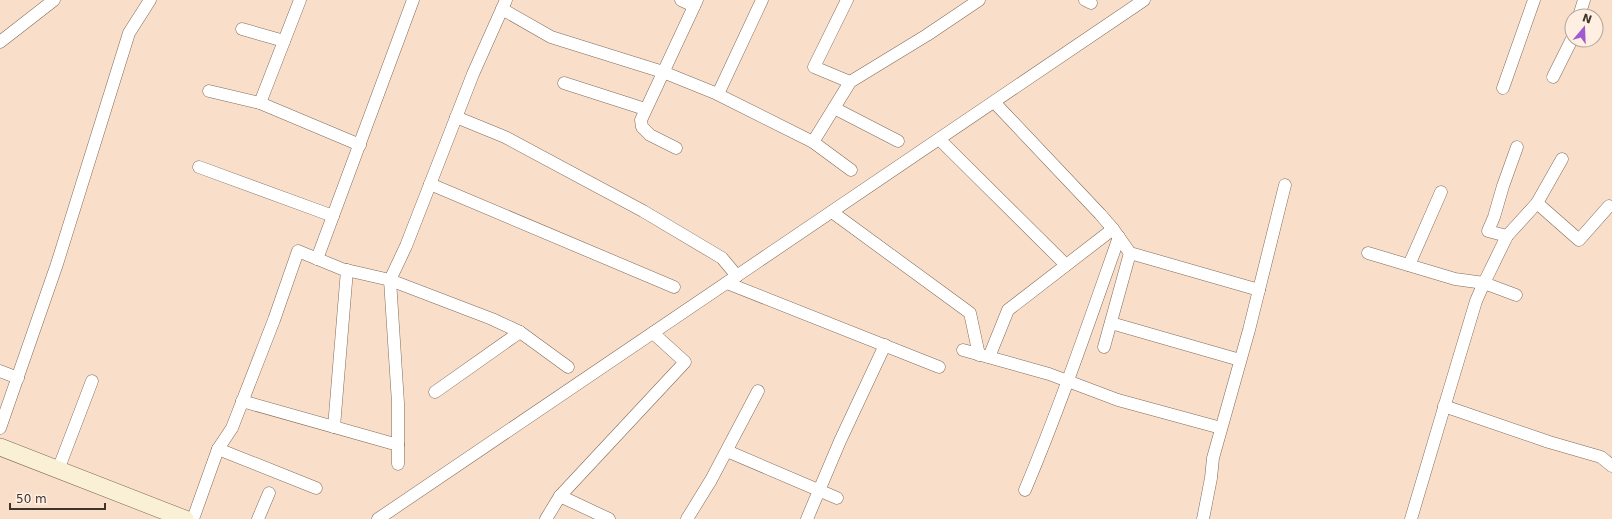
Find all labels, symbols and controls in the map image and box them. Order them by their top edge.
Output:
north arrow [1564,8,1604,48]
text: N [1581,11,1594,27]
scale bar [10,485,105,511]
text: 50 m [16,492,47,506]

